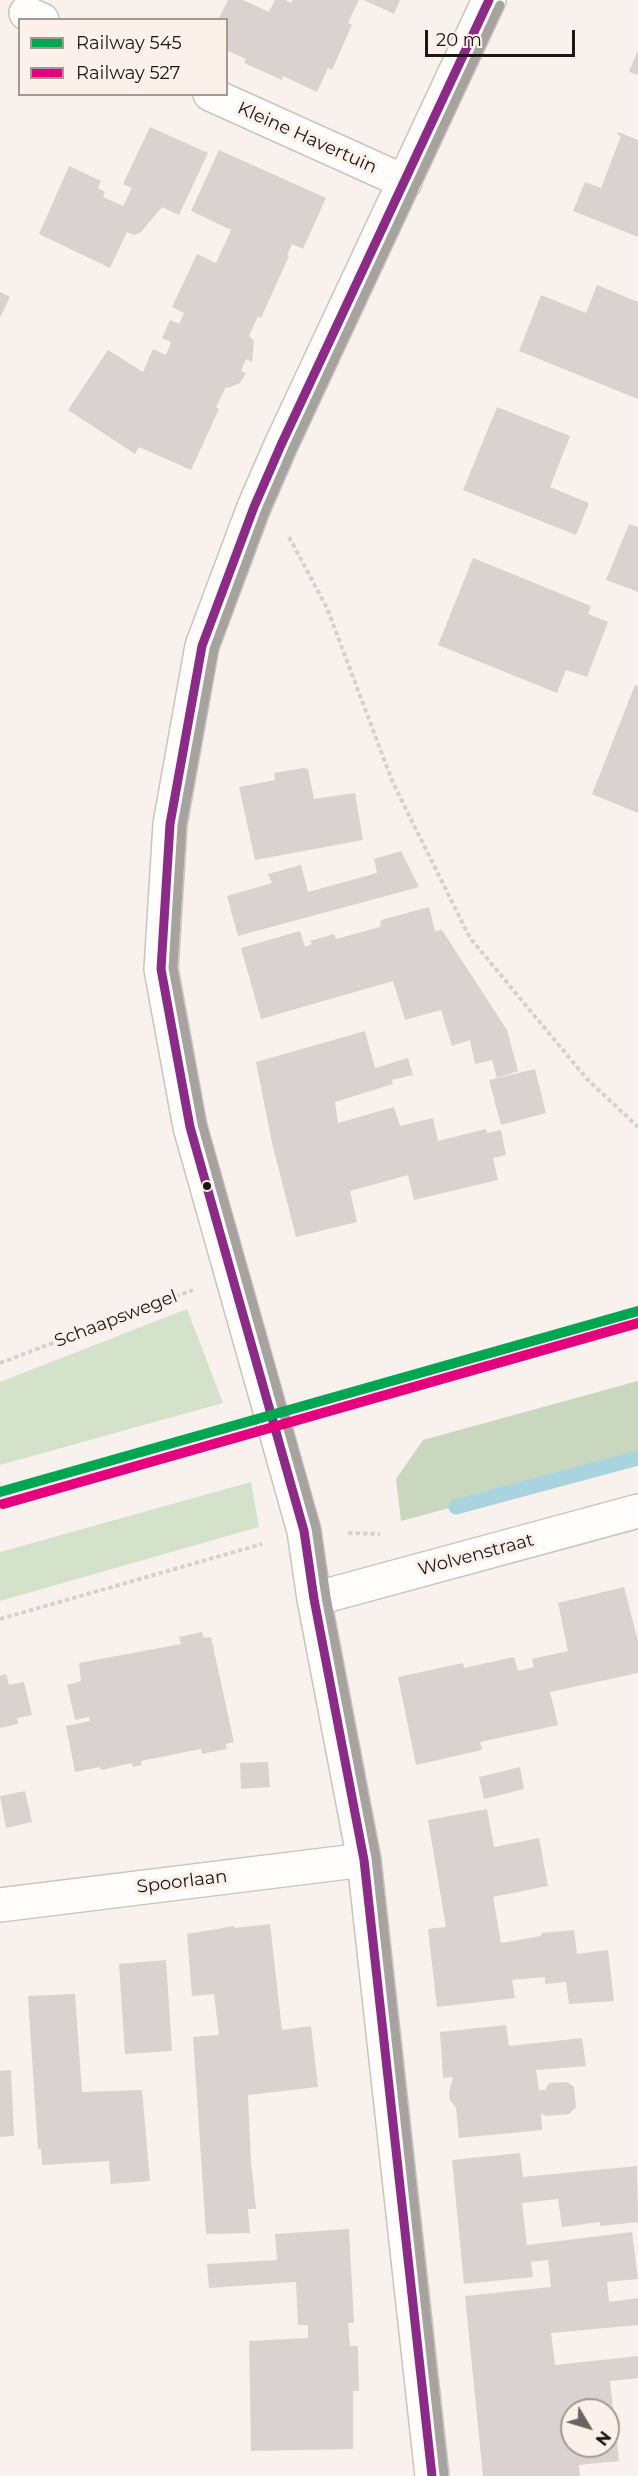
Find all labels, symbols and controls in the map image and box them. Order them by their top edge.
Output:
legend [18,18,228,96]
scale bar [428,18,578,56]
text: 20 m [436,29,482,51]
text: Railway 545 [76,32,182,54]
text: Railway 527 [76,62,180,84]
street label: Kleine Havertuin [234,98,380,178]
unlabelled marker [201,1180,213,1192]
street label: Schaapswegel [52,1286,180,1352]
street label: Wolvenstraat [416,1529,536,1581]
street label: Spoorlaan [135,1866,229,1898]
north arrow [560,2398,620,2458]
text: N [592,2427,614,2449]

